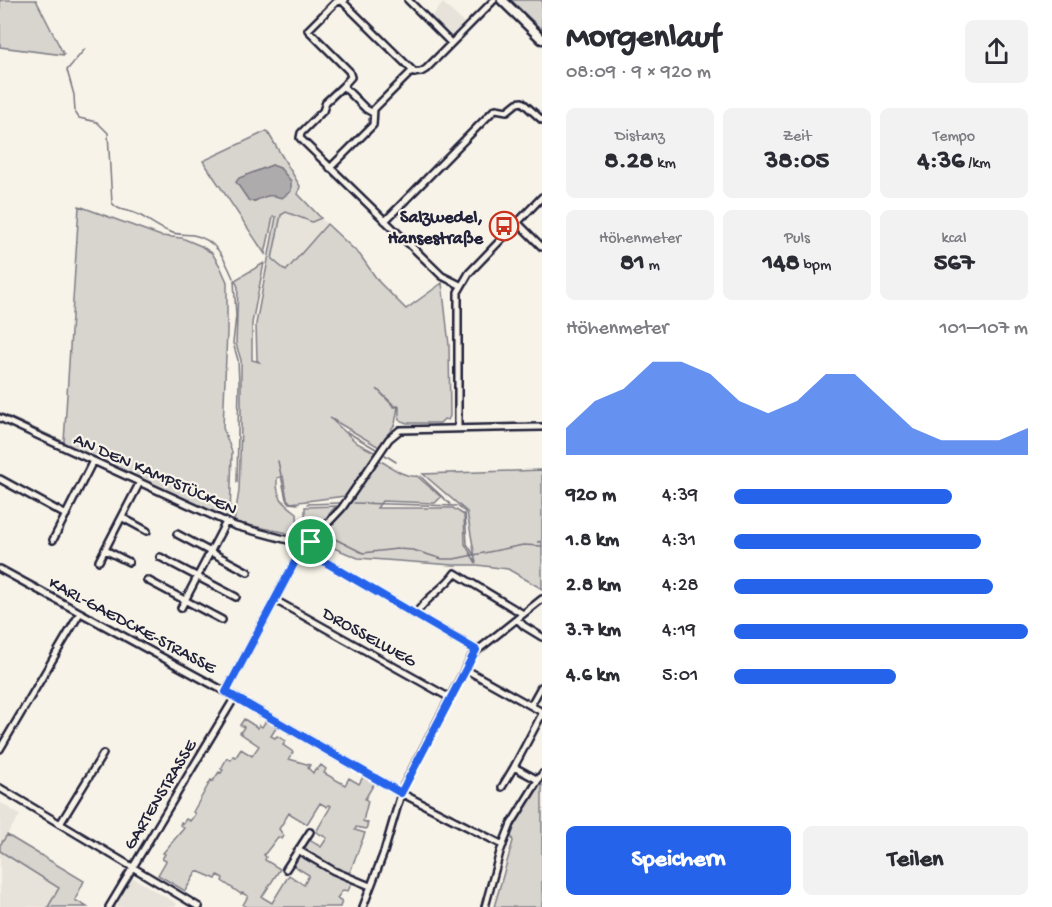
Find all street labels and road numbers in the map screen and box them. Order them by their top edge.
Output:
street label: AN DEN KAMPSTÜCKEN [70,430,240,521]
street label: KARL-GAEDCKE-STRASSE [44,573,220,680]
street label: DROSSELWEG [317,603,420,673]
street label: GARTENSTRASSE [120,736,203,854]

